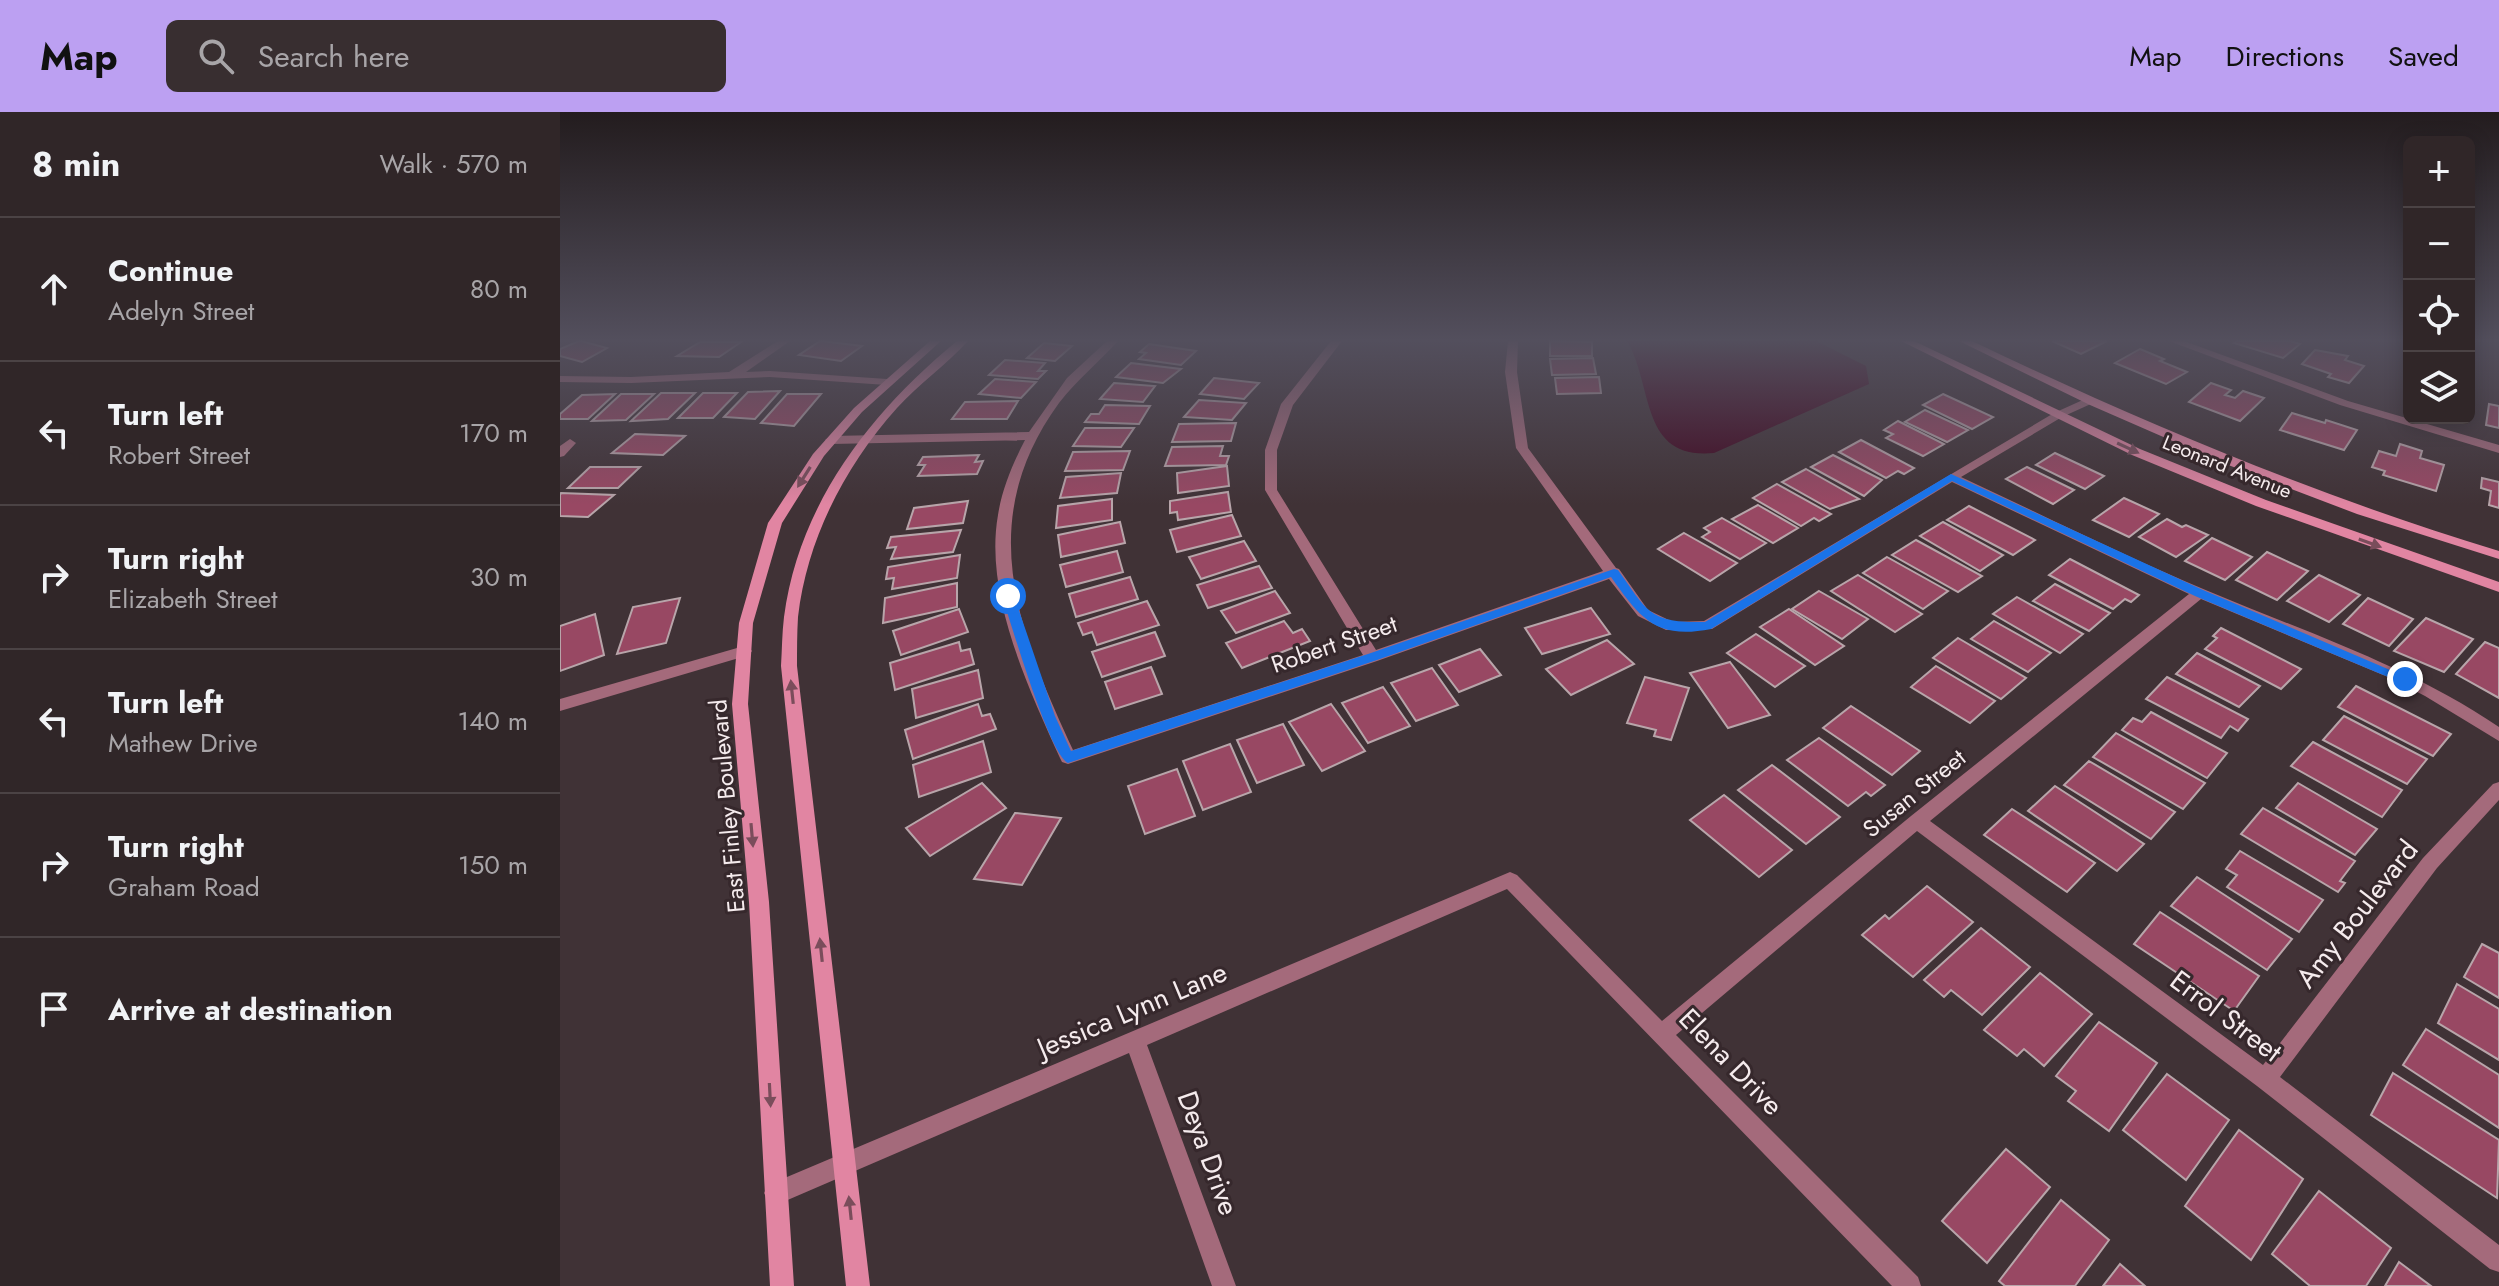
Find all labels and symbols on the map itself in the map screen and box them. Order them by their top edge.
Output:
street label: Leonard Avenue [2158,428,2296,506]
one-way arrow [2116,441,2139,455]
one-way arrow [797,466,812,487]
one-way arrow [2358,537,2382,550]
route start [990,578,1026,614]
street label: Robert Street [1266,606,1402,682]
route end [2387,661,2423,697]
one-way arrow [786,679,799,704]
street label: East Finley Boulevard [700,698,754,914]
street label: Susan Street [1855,740,1973,846]
one-way arrow [746,823,759,848]
street label: Amy Boulevard [2286,831,2428,997]
one-way arrow [814,937,827,962]
street label: Jessica Lynn Lane [1027,952,1233,1070]
street label: Errol Street [2161,960,2291,1072]
street label: Elena Drive [1669,999,1793,1125]
one-way arrow [764,1083,777,1108]
street label: Deya Drive [1167,1085,1249,1221]
one-way arrow [843,1196,856,1221]

